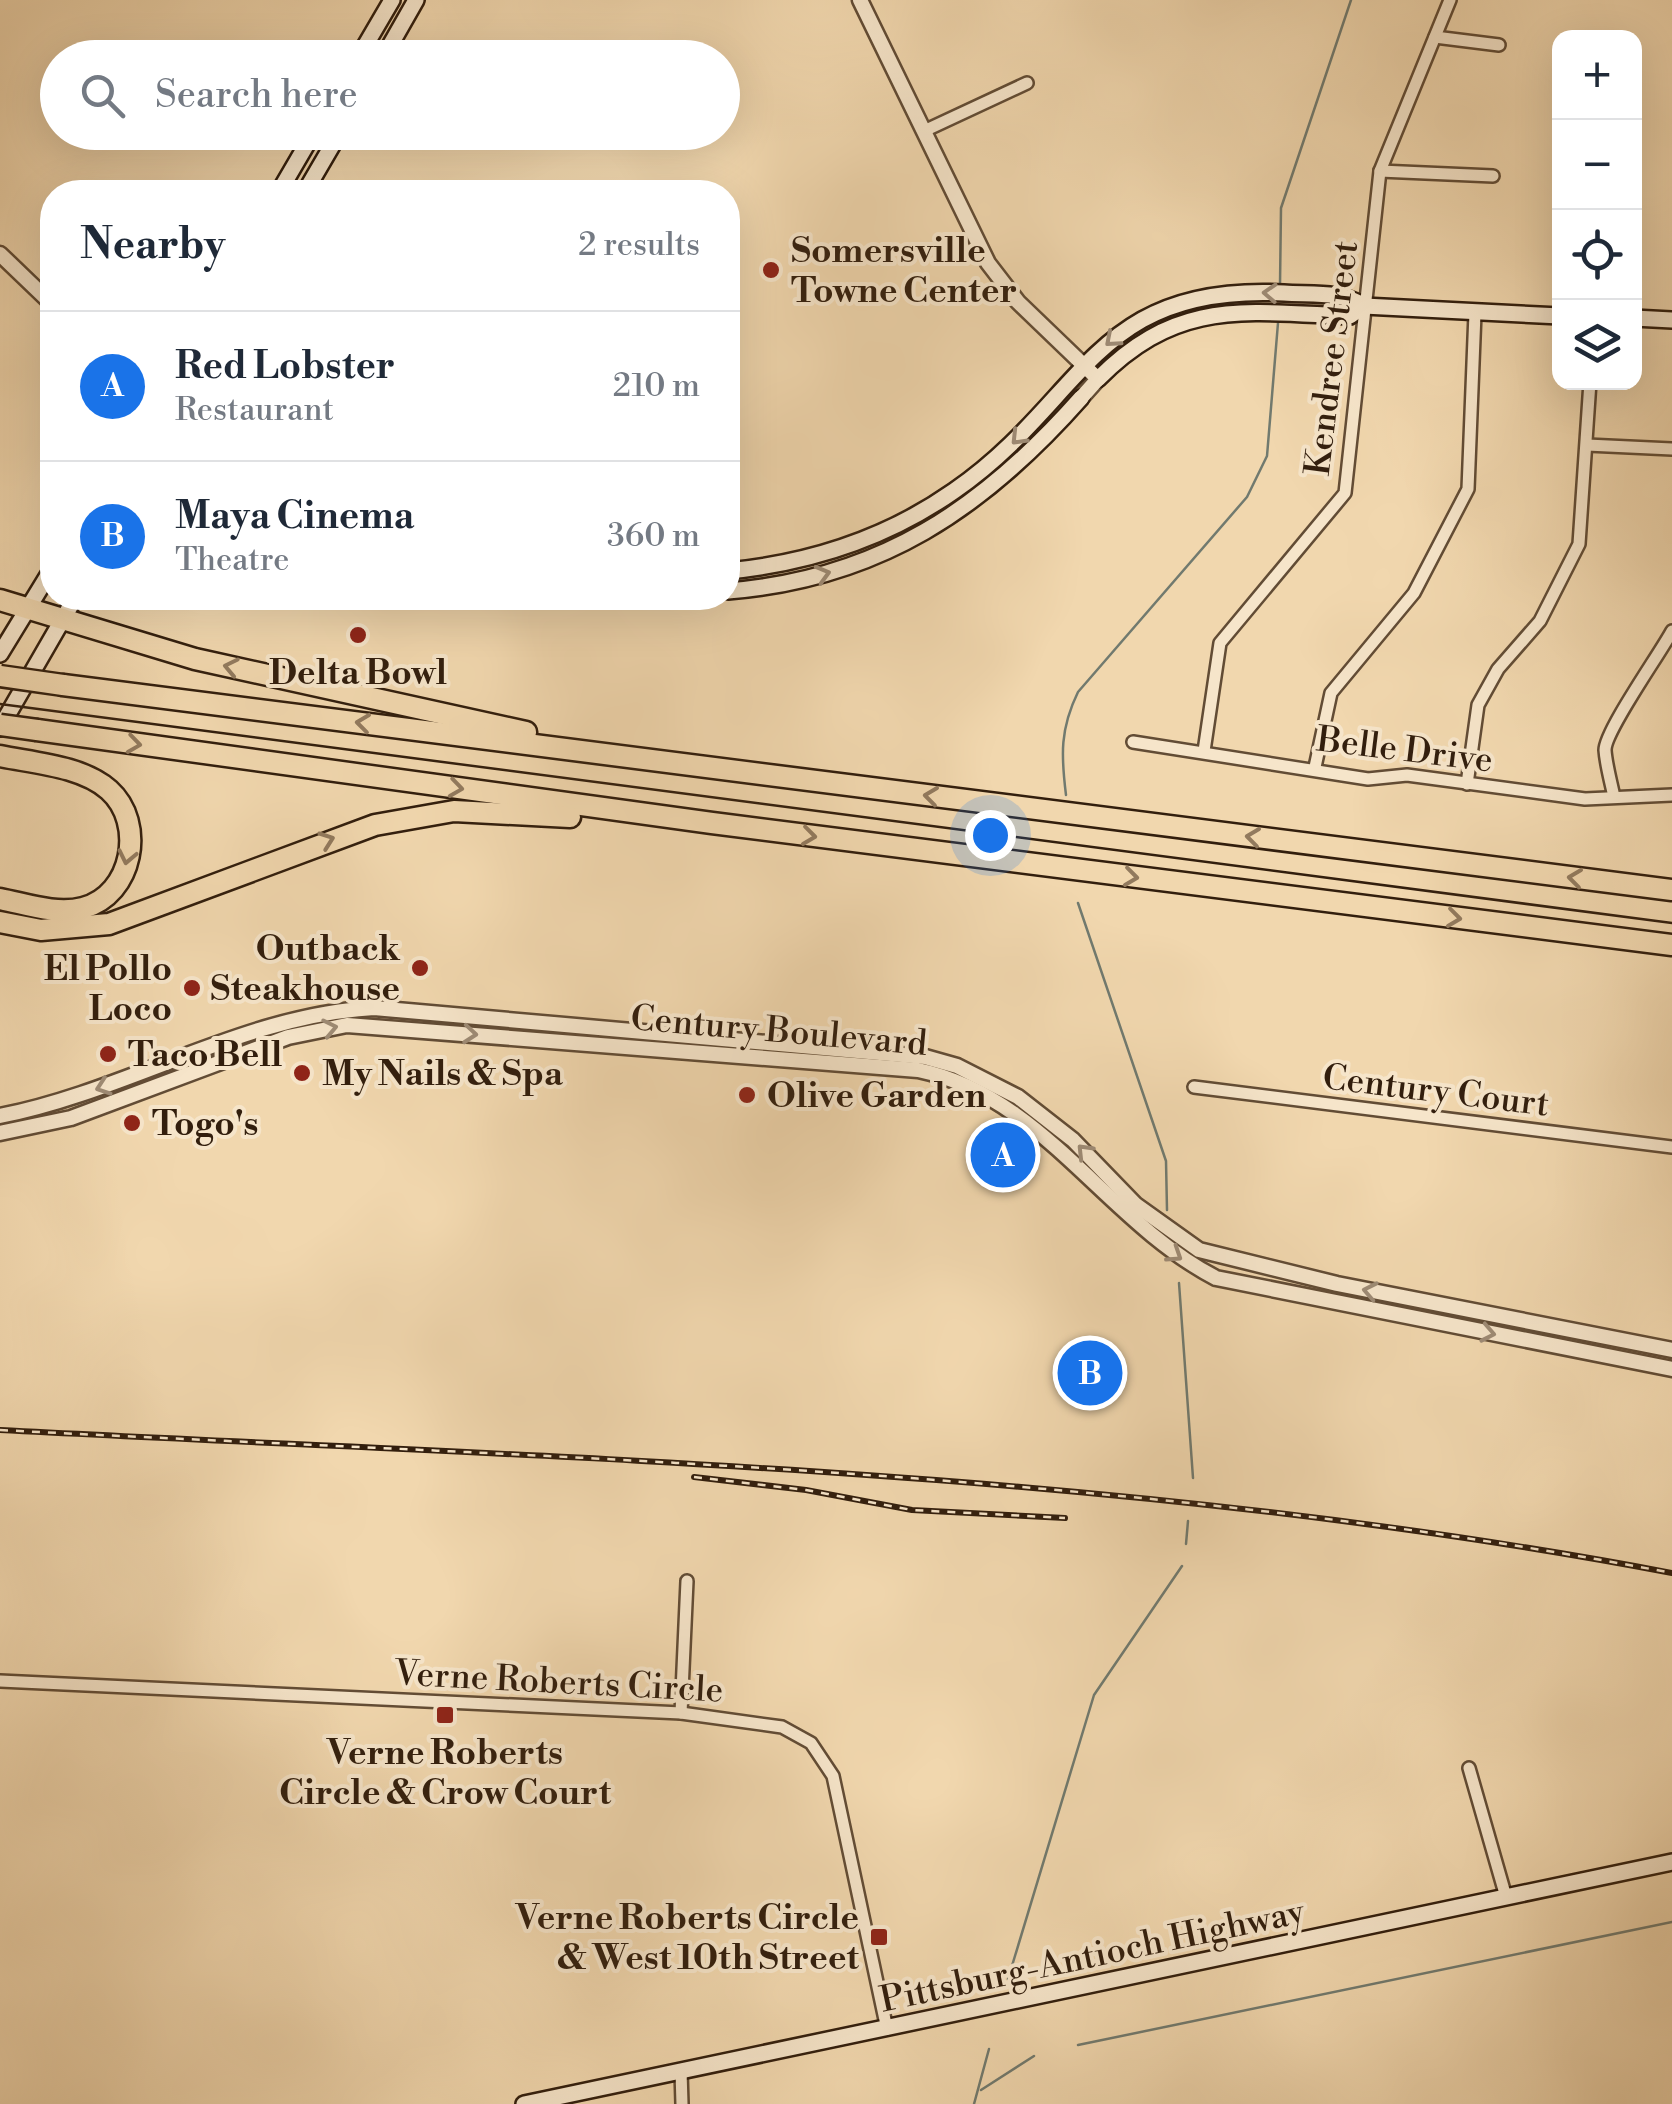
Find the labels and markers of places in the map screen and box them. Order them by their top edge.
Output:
place label: Somersville Towne Center [791,230,1017,313]
marker: Somersville Towne Center [760,259,782,281]
marker: Delta Bowl [347,624,369,646]
place label: Delta Bowl [269,652,447,695]
place label: Outback Steakhouse [210,928,400,1011]
place label: El Pollo Loco [44,948,172,1031]
marker: Outback Steakhouse [409,957,431,979]
marker: El Pollo Loco [181,977,203,999]
place label: Taco Bell [128,1034,282,1077]
marker: Taco Bell [97,1043,119,1065]
place label: My Nails & Spa [322,1053,564,1096]
marker: My Nails & Spa [291,1062,313,1084]
place label: Olive Garden [767,1075,987,1118]
marker: Olive Garden [736,1084,758,1106]
place label: Togo's [152,1103,259,1146]
marker: Togo's [121,1112,143,1134]
pin: A [970,1118,1036,1192]
pin: B [1058,1336,1122,1410]
marker: Verne Roberts Circle & Crow Court [434,1704,456,1726]
place label: Verne Roberts Circle & Crow Court [279,1732,612,1815]
place label: Verne Roberts Circle & West 10th Street [515,1897,860,1980]
marker: Verne Roberts Circle & West 10th Street [868,1926,890,1948]

